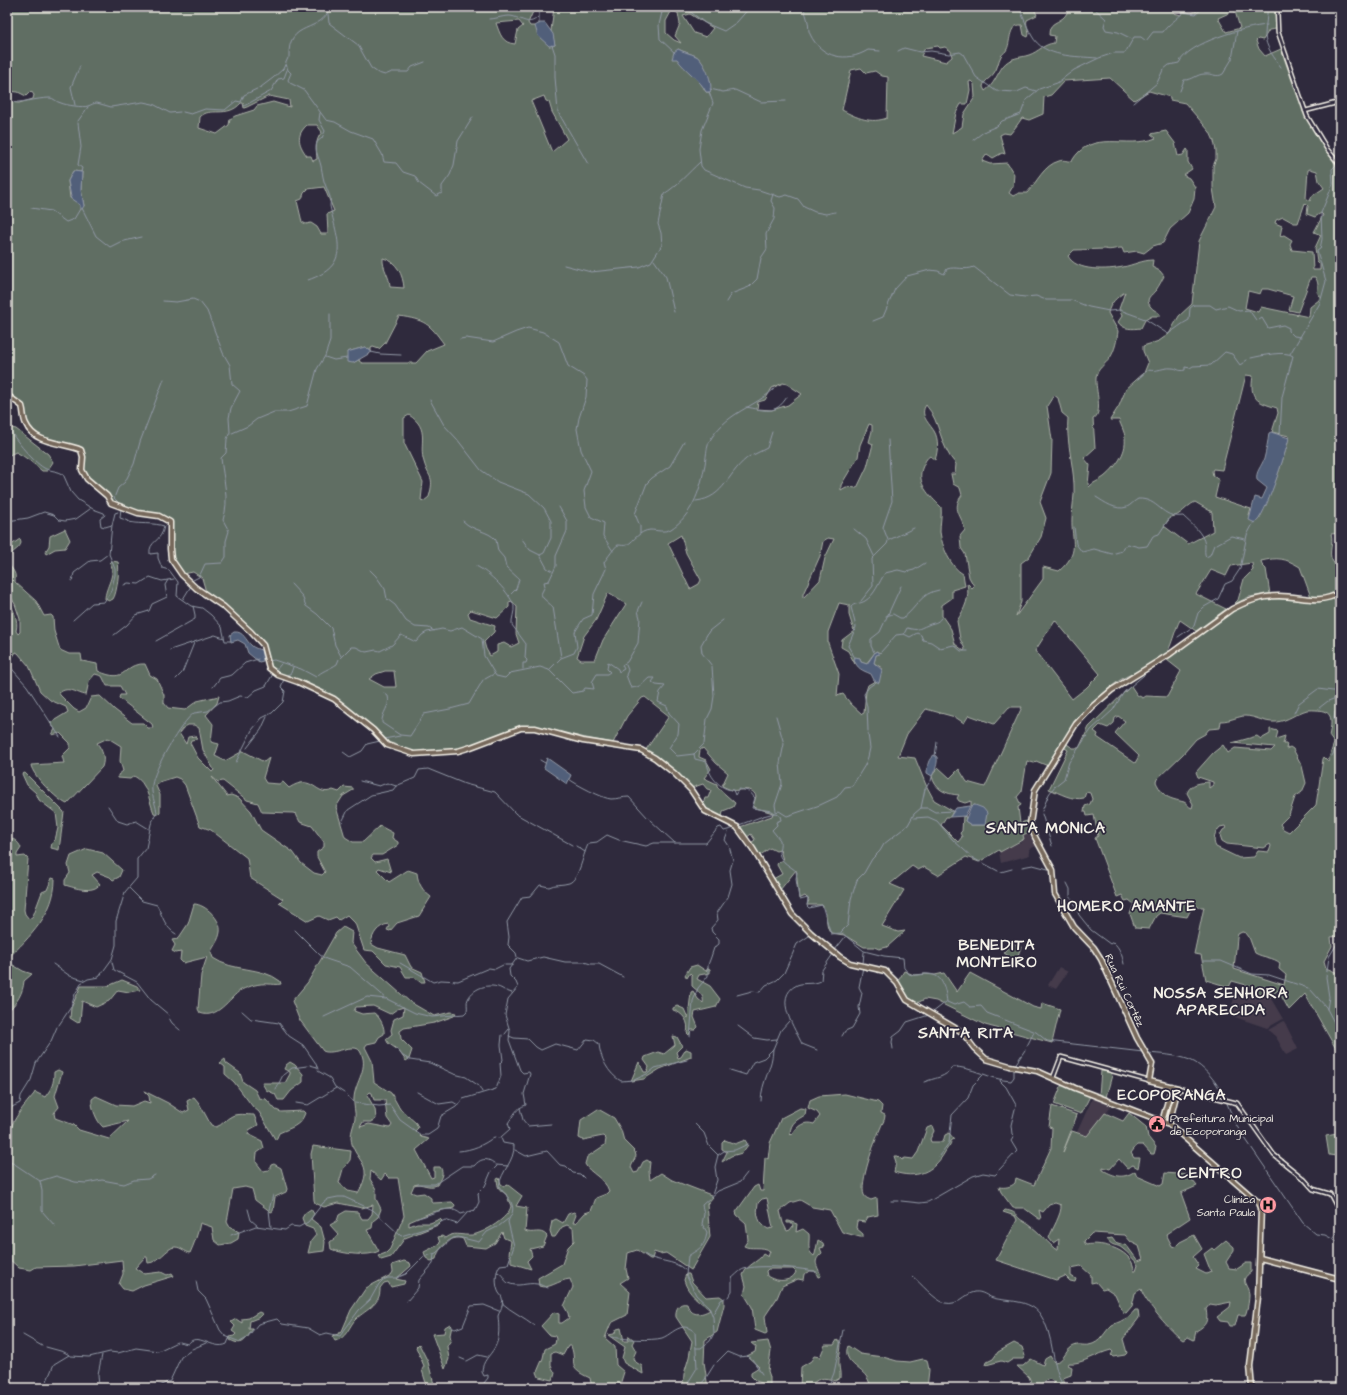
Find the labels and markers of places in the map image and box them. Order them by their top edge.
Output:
place label: Prefeitura Municipal de Ecoporanga [1170,1111,1273,1140]
public building icon: Prefeitura Municipal de Ecoporanga [1147,1114,1167,1134]
place label: Clínica Santa Paula [1197,1192,1255,1220]
hospital icon: Clínica Santa Paula [1258,1195,1278,1215]

